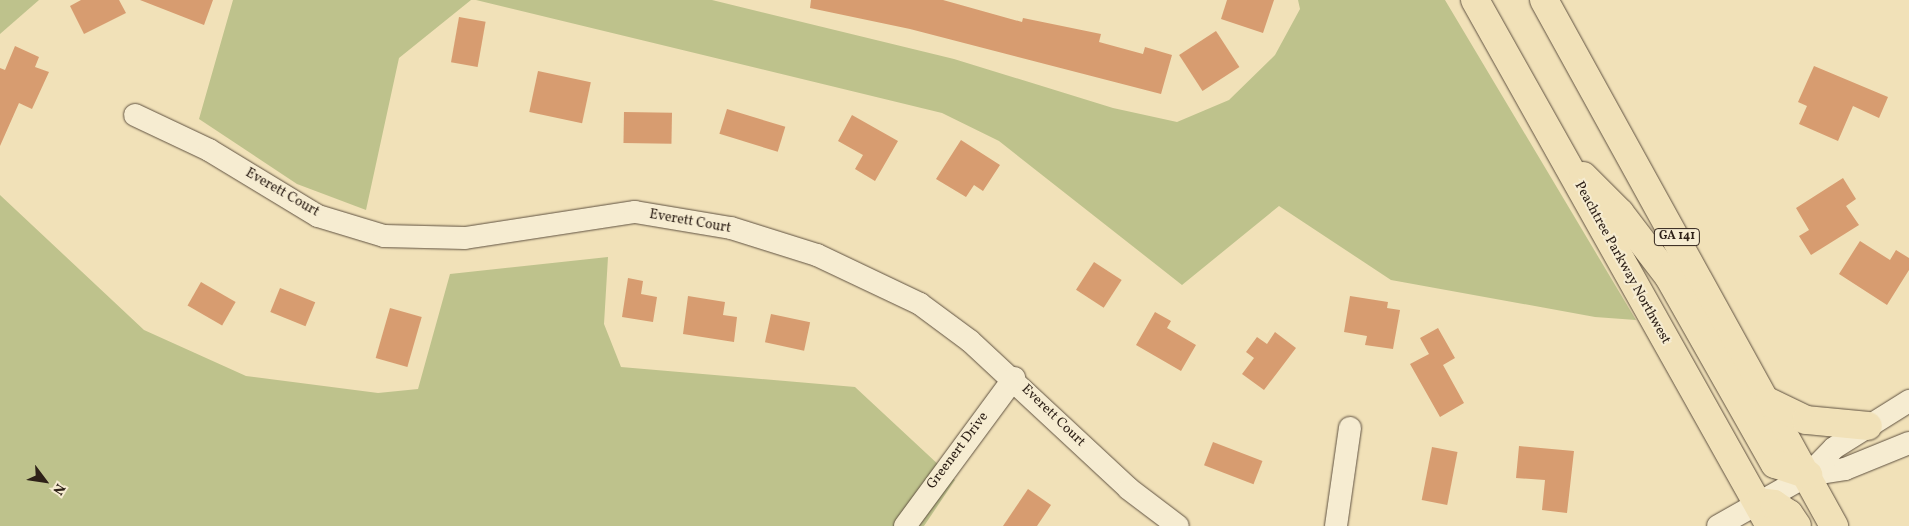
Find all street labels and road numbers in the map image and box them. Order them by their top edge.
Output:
street label: Everett Court [242,165,322,221]
street label: Peachtree Parkway Northwest [1570,179,1674,347]
street label: Everett Court [648,207,732,237]
road number: GA 141 [1653,228,1701,246]
street label: Everett Court [1017,381,1089,451]
street label: Greenert Drive [924,409,992,493]

